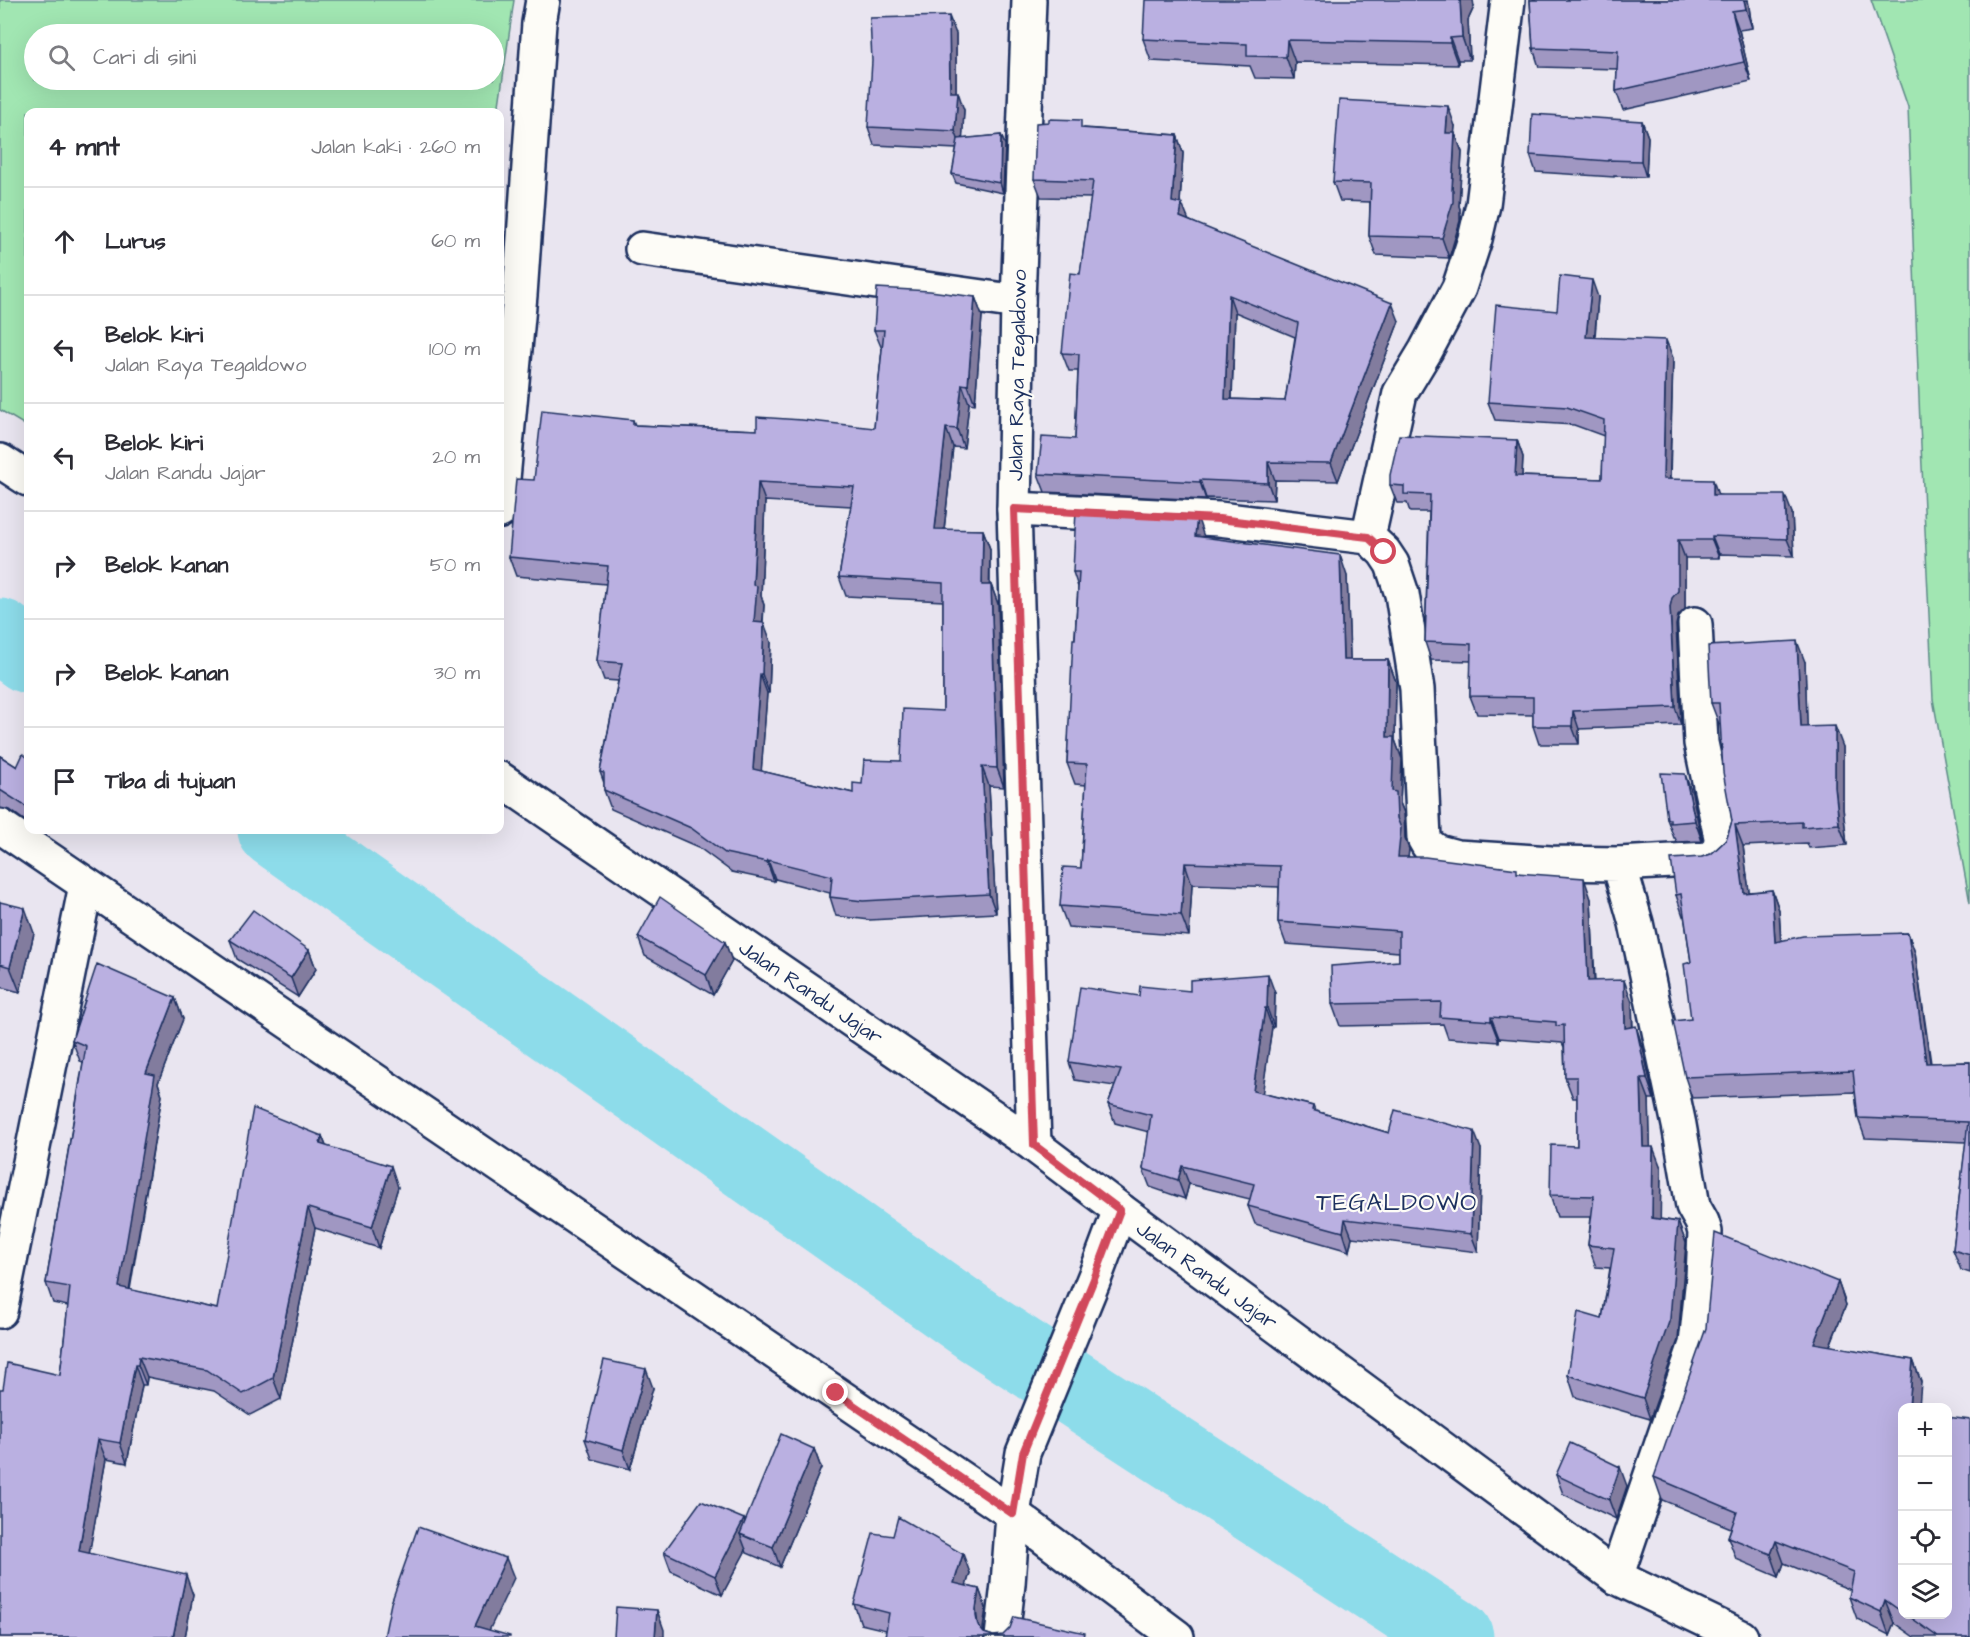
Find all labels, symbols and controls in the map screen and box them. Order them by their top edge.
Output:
search box [24,24,504,90]
icon: search [45,41,78,74]
text: Cari di sini [93,42,196,73]
text: 4 mnt [48,129,120,165]
text: Jalan kaki · 260 m [311,133,480,161]
icon: ahead [48,225,81,258]
text: Lurus [105,226,166,257]
text: 60 m [431,227,480,255]
street label: Jalan Raya Tegaldowo [1001,269,1036,481]
text: Belok kiri [105,320,203,351]
icon: left [48,333,81,366]
text: 100 m [429,335,480,363]
text: Jalan Raya Tegaldowo [105,351,307,379]
text: Belok kiri [105,428,203,459]
icon: left [48,441,81,474]
text: 20 m [432,443,480,471]
text: Jalan Randu Jajar [105,459,265,487]
route start [1370,538,1396,564]
icon: right [48,549,81,582]
text: Belok kanan [105,550,229,581]
text: 50 m [430,551,480,579]
icon: right [48,657,81,690]
text: Belok kanan [105,658,229,689]
text: 30 m [434,659,480,687]
icon: arrive [48,765,81,798]
text: Tiba di tujuan [105,766,235,797]
street label: Jalan Randu Jajar [733,933,889,1052]
district label: TEGALDOWO [1316,1186,1478,1220]
street label: Jalan Randu Jajar [1130,1214,1284,1337]
route end [822,1379,848,1405]
map controls [1898,1403,1952,1619]
button: + [1898,1403,1952,1457]
button: − [1898,1457,1952,1511]
button: locate [1898,1511,1952,1565]
button: layers [1898,1565,1952,1619]

